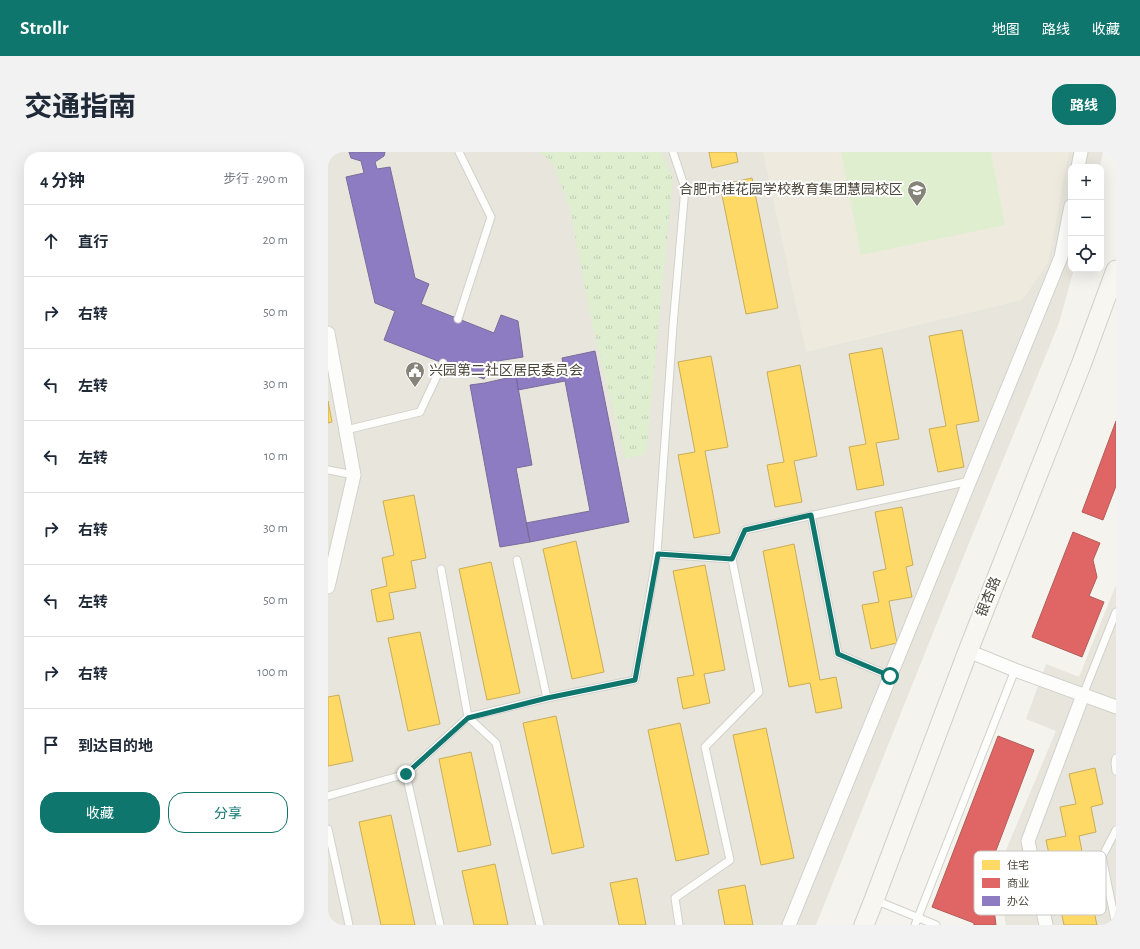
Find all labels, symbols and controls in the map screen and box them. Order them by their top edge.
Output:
text: Strollr [20,19,69,38]
text: 地图 [992,23,1020,37]
text: 路线 [1042,23,1070,37]
text: 收藏 [1092,23,1120,37]
button: 路线 [1052,84,1116,125]
text: 交通指南 [24,94,136,122]
map controls [1068,164,1104,272]
button: + [1068,164,1104,200]
text: 4 分钟 [40,172,85,189]
text: 步行 · 290 m [223,173,288,186]
school or university icon: 合肥市桂花园学校教育集团慧园校区 [906,179,928,207]
place label: 合肥市桂花园学校教育集团慧园校区 [679,181,903,197]
button: − [1068,200,1104,236]
icon: ahead [40,230,62,252]
text: 20 m [263,234,288,247]
text: 直行 [78,235,108,250]
button: locate [1068,236,1104,272]
icon: right [40,302,62,324]
text: 50 m [263,306,288,319]
text: 右转 [78,307,108,322]
public building icon: 兴园第二社区居民委员会 [404,360,426,388]
place label: 兴园第二社区居民委员会 [429,362,583,378]
icon: left [40,374,62,396]
text: 30 m [263,378,288,391]
text: 左转 [78,379,108,394]
icon: left [40,446,62,468]
text: 10 m [264,450,288,463]
text: 左转 [78,451,108,466]
icon: right [40,518,62,540]
text: 30 m [263,522,288,535]
text: 右转 [78,523,108,538]
street label: 银杏路 [974,575,1003,619]
icon: left [40,590,62,612]
text: 50 m [263,594,288,607]
text: 左转 [78,595,108,610]
icon: right [40,662,62,684]
text: 100 m [257,666,288,679]
text: 右转 [78,667,108,682]
route start [881,667,899,685]
icon: arrive [40,734,62,756]
text: 到达目的地 [78,739,153,754]
route end [397,765,415,783]
button: 收藏 [40,792,160,833]
button: 分享 [168,792,288,833]
legend [974,851,1106,915]
text: 住宅 [1007,859,1029,871]
text: 商业 [1007,877,1029,889]
text: 办公 [1007,896,1029,907]

